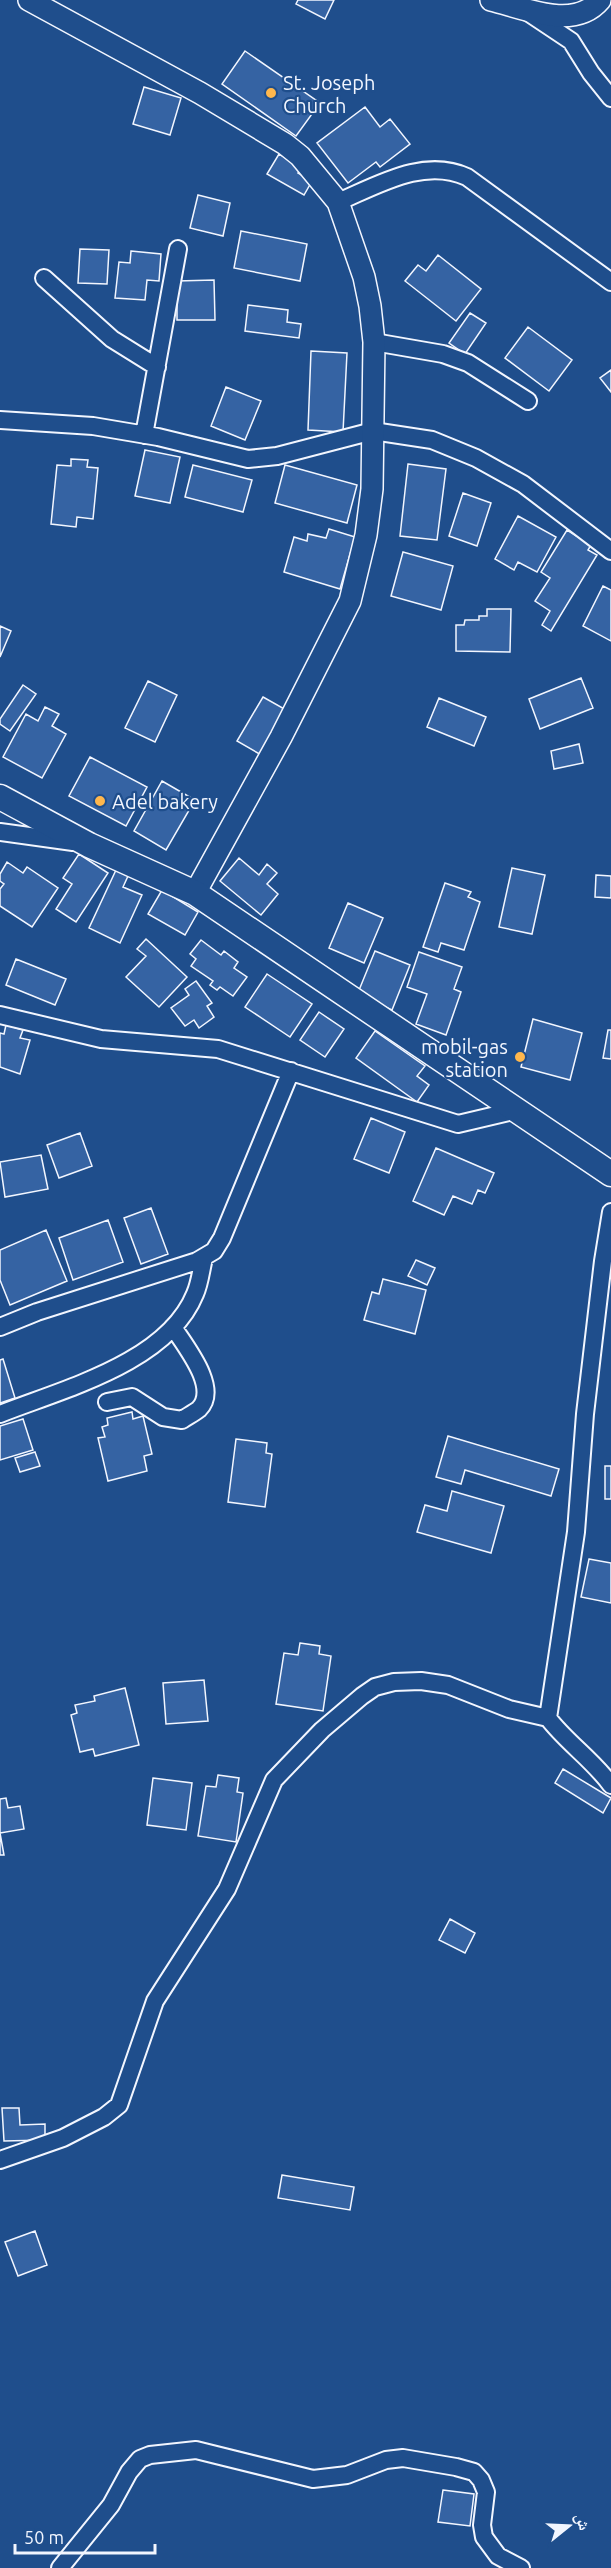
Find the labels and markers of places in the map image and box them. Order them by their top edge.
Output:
place label: St. Joseph Church [283,71,375,117]
marker: St. Joseph Church [264,86,278,100]
place label: Adel bakery [112,790,218,813]
marker: Adel bakery [93,794,107,808]
place label: mobil-gas station [421,1035,508,1081]
marker: mobil-gas station [513,1050,527,1064]

